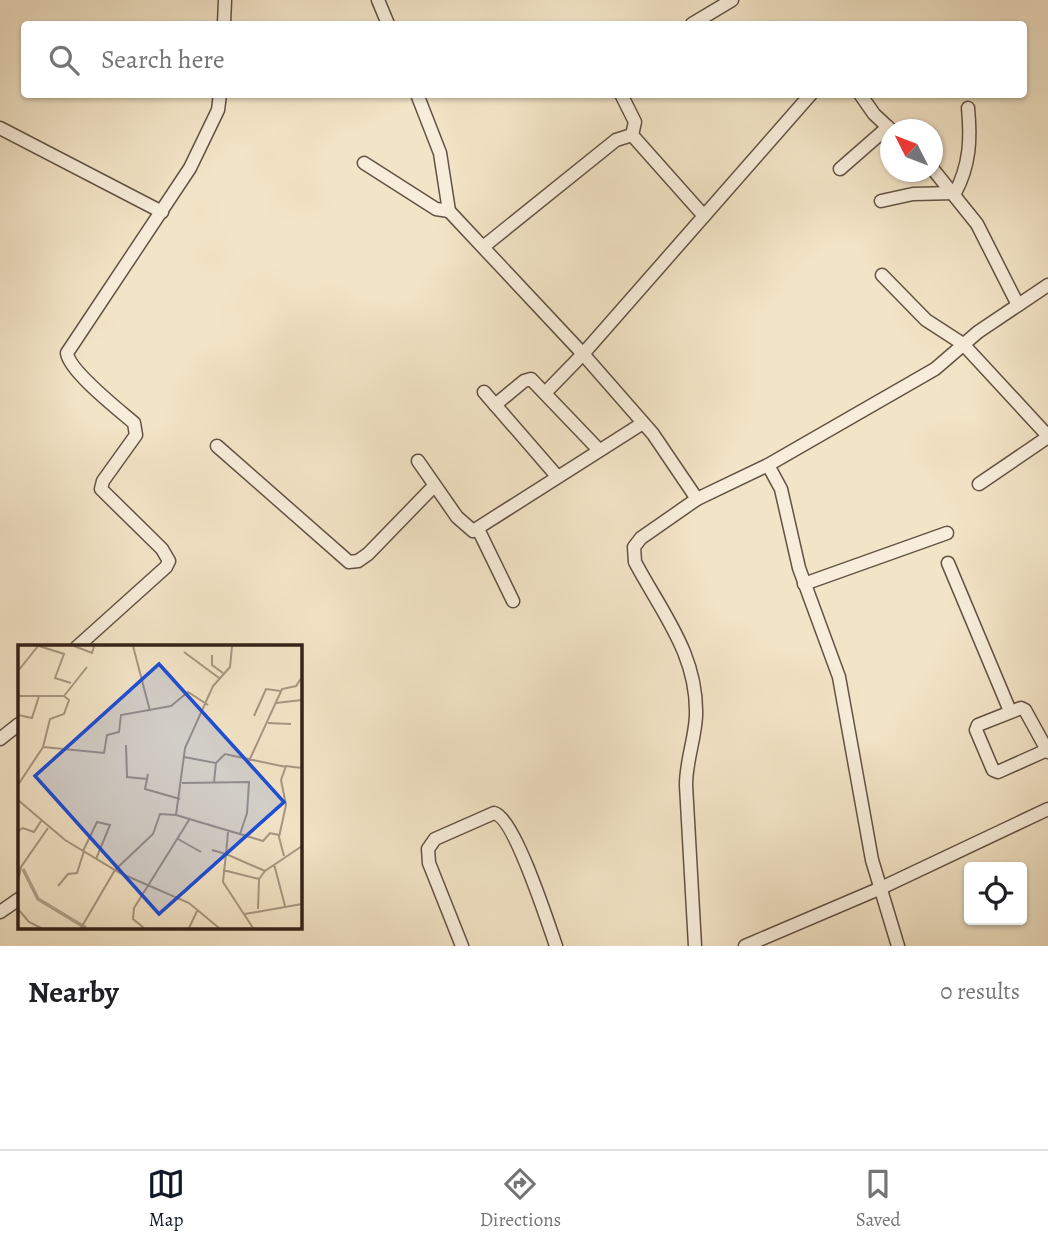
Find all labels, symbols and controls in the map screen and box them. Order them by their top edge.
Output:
search box [21,21,1027,98]
icon: search [45,41,83,79]
text: Search here [101,42,225,77]
north arrow [880,119,943,182]
inset map [18,645,301,928]
map controls [964,862,1027,925]
button: locate [964,862,1027,925]
text: Nearby [28,972,119,1012]
text: 0 results [940,976,1020,1007]
tab: Map [147,1165,185,1233]
tab: Directions [480,1165,561,1233]
tab: Saved [856,1165,901,1233]

